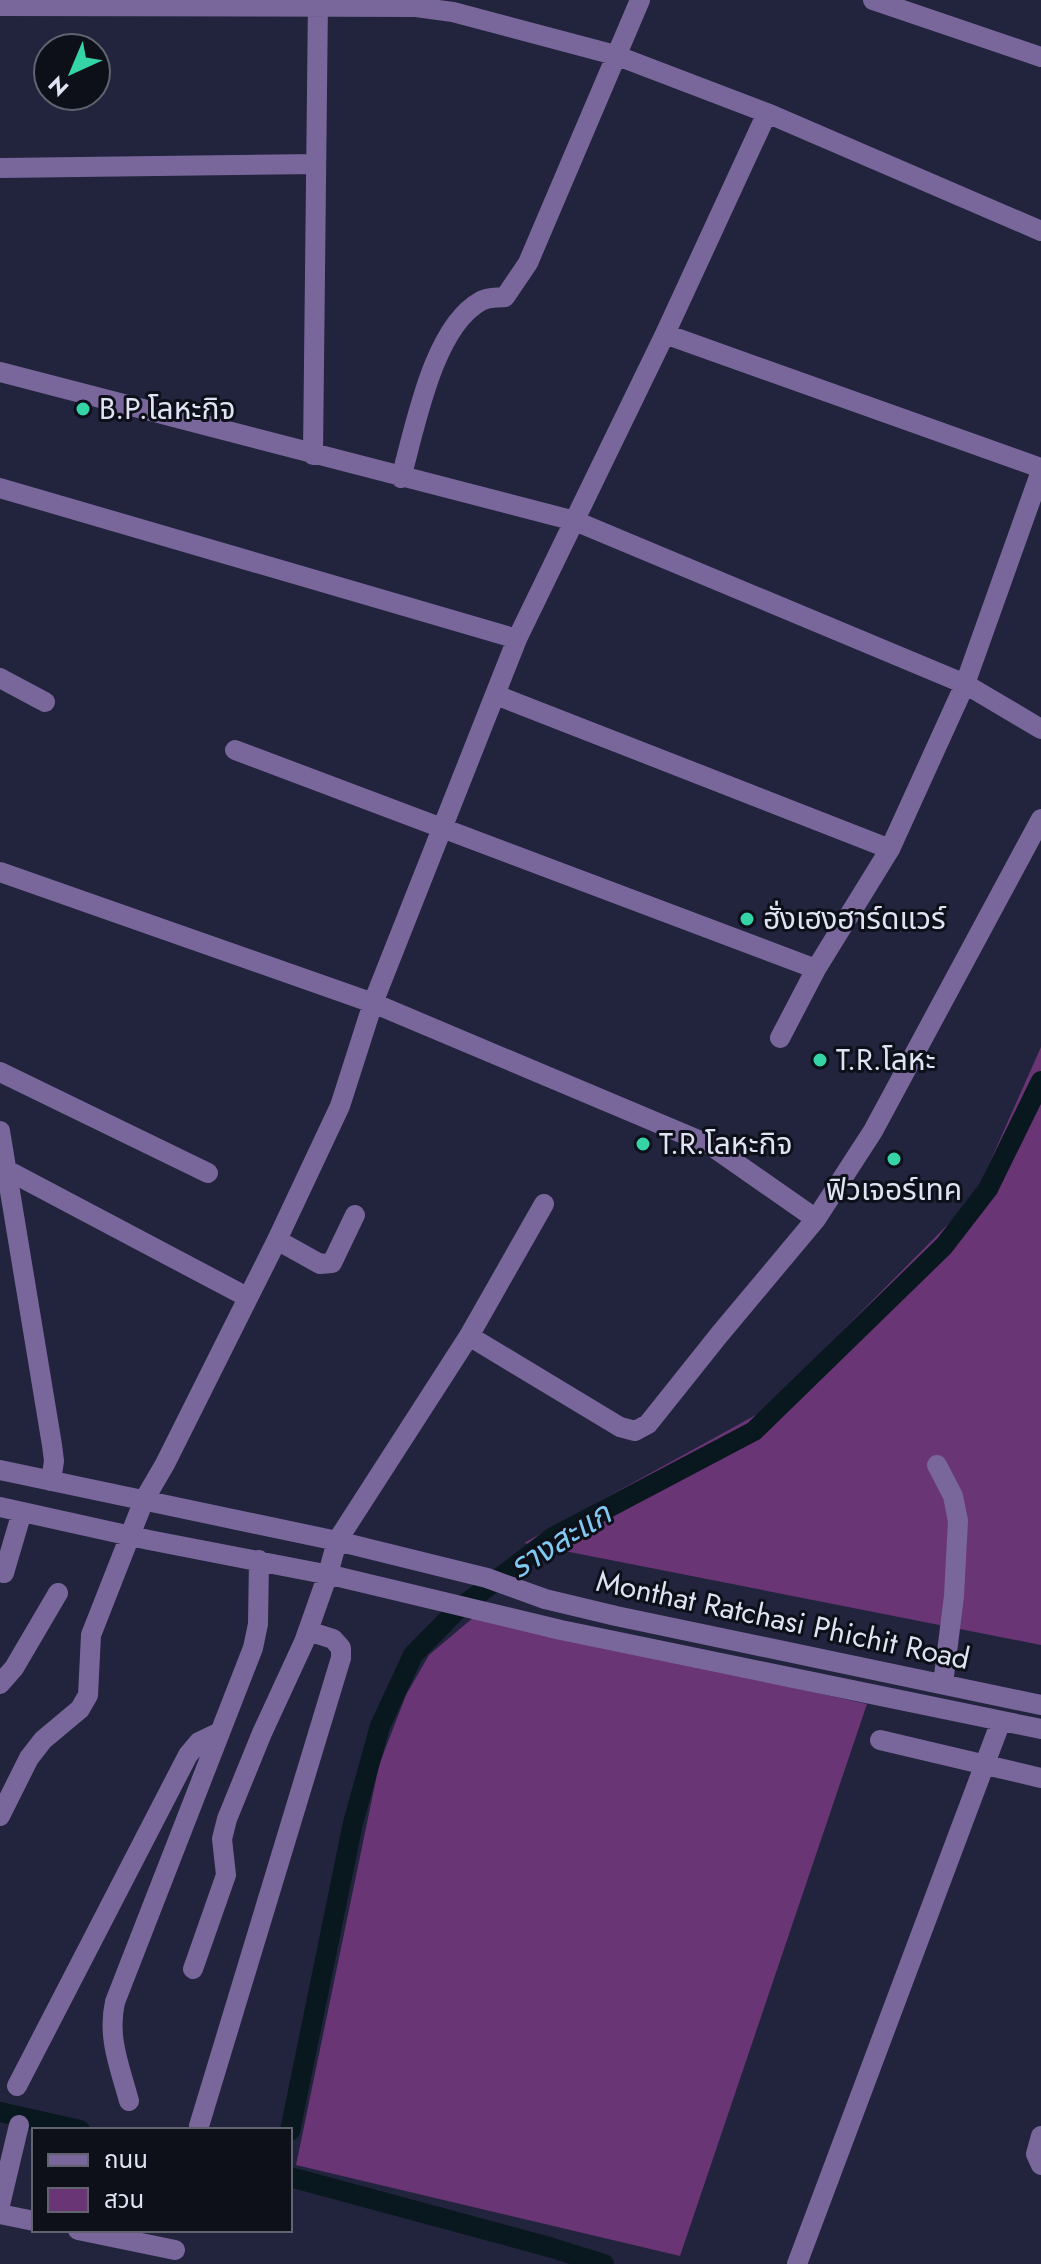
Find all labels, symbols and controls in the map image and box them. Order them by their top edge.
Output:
north arrow [32,32,112,112]
text: N [41,69,76,104]
place label: B.P.โลหะกิจ [99,387,235,430]
marker: B.P.โลหะกิจ [74,400,92,418]
place label: ฮั่งเฮงฮาร์ดแวร์ [763,897,947,940]
marker: ฮั่งเฮงฮาร์ดแวร์ [738,910,756,928]
place label: T.R.โลหะ [836,1038,936,1081]
marker: T.R.โลหะ [811,1051,829,1069]
place label: T.R.โลหะกิจ [659,1122,793,1165]
marker: T.R.โลหะกิจ [634,1135,652,1153]
marker: ฟิวเจอร์เทค [885,1150,903,1168]
place label: ฟิวเจอร์เทค [826,1168,962,1211]
water label: รางสะแก [500,1490,621,1589]
street label: Monthat Ratchasi Phichit Road [592,1559,974,1680]
legend [32,2128,292,2232]
text: ถนน [104,2142,148,2177]
text: สวน [104,2182,144,2217]

